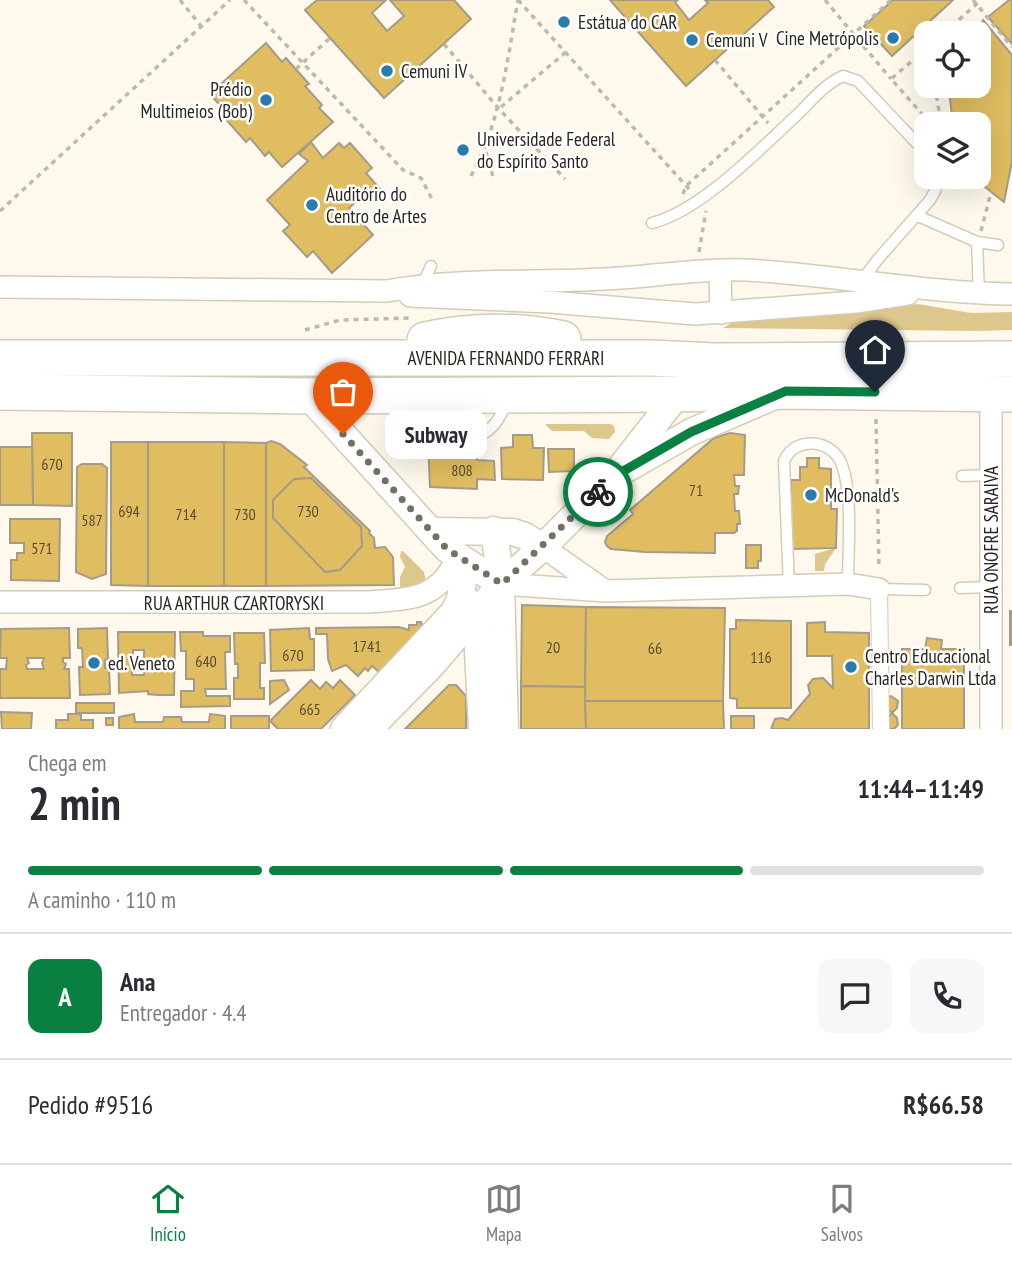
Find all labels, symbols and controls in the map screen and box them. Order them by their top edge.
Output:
place label: Estátua do CAR [578,10,677,34]
marker: Estátua do CAR [556,14,572,30]
map controls [914,21,991,189]
button: locate [914,21,991,98]
place label: Cine Metrópolis [776,26,879,50]
place label: Cemuni V [706,28,768,52]
marker: Cine Metrópolis [885,30,901,46]
marker: Cemuni V [684,32,700,48]
place label: Cemuni IV [401,59,468,83]
marker: Cemuni IV [379,63,395,79]
place label: Prédio Multimeios (Bob) [141,77,253,123]
marker: Prédio Multimeios (Bob) [258,92,274,108]
button: layers [914,112,991,189]
place label: Universidade Federal do Espírito Santo [477,127,616,173]
marker: Universidade Federal do Espírito Santo [455,142,471,158]
place label: Auditório do Centro de Artes [326,182,427,228]
marker: Auditório do Centro de Artes [304,197,320,213]
pin [845,320,905,392]
icon: home [856,331,894,369]
street label: AVENIDA FERNANDO FERRARI [407,346,605,370]
pin [313,362,373,434]
icon: bag [324,373,362,411]
callout: Subway [385,410,486,458]
text: Subway [405,420,467,449]
house number: 670 [41,454,63,474]
courier [563,457,633,527]
house number: 808 [451,460,473,480]
street label: RUA ONOFRE SARAIVA [979,466,1003,614]
icon: bike [579,473,617,511]
house number: 71 [689,480,703,500]
place label: McDonald's [825,483,900,507]
marker: McDonald's [803,487,819,503]
house number: 694 [118,501,140,521]
house number: 730 [297,501,319,521]
house number: 714 [175,504,197,524]
house number: 730 [234,504,256,524]
house number: 587 [81,510,103,530]
house number: 571 [31,538,53,558]
street label: RUA ARTHUR CZARTORYSKI [144,591,324,615]
house number: 1741 [353,636,381,656]
house number: 20 [546,637,560,657]
house number: 66 [648,638,662,658]
place label: Centro Educacional Charles Darwin Ltda [865,644,996,690]
house number: 670 [282,645,304,665]
house number: 116 [750,647,772,667]
place label: ed. Veneto [108,651,175,675]
house number: 640 [195,651,217,671]
marker: ed. Veneto [86,655,102,671]
marker: Centro Educacional Charles Darwin Ltda [843,659,859,675]
house number: 665 [299,699,321,719]
text: Chega em [28,748,106,777]
text: 11:44–11:49 [857,772,984,805]
text: 2 min [28,773,121,833]
text: A caminho · 110 m [28,885,176,914]
button: chat [818,959,892,1033]
button: phone [910,959,984,1033]
text: Ana [120,965,155,998]
text: A [58,980,72,1013]
text: Entregador · 4.4 [120,998,247,1027]
text: Pedido #9516 [28,1088,153,1121]
text: R$66.58 [903,1088,984,1121]
tab: Início [149,1180,187,1246]
tab: Mapa [485,1180,523,1246]
tab: Salvos [821,1180,863,1246]

